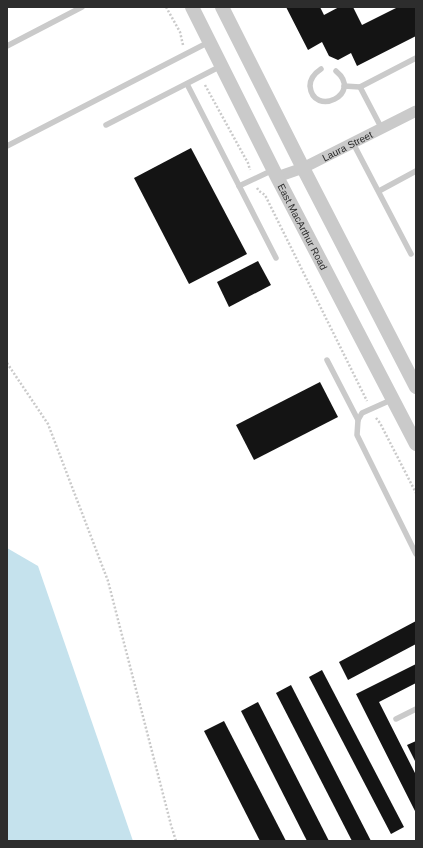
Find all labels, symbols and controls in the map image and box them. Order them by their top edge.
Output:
street label: Laura Street [320,128,374,163]
street label: East MacArthur Road [276,182,330,272]

